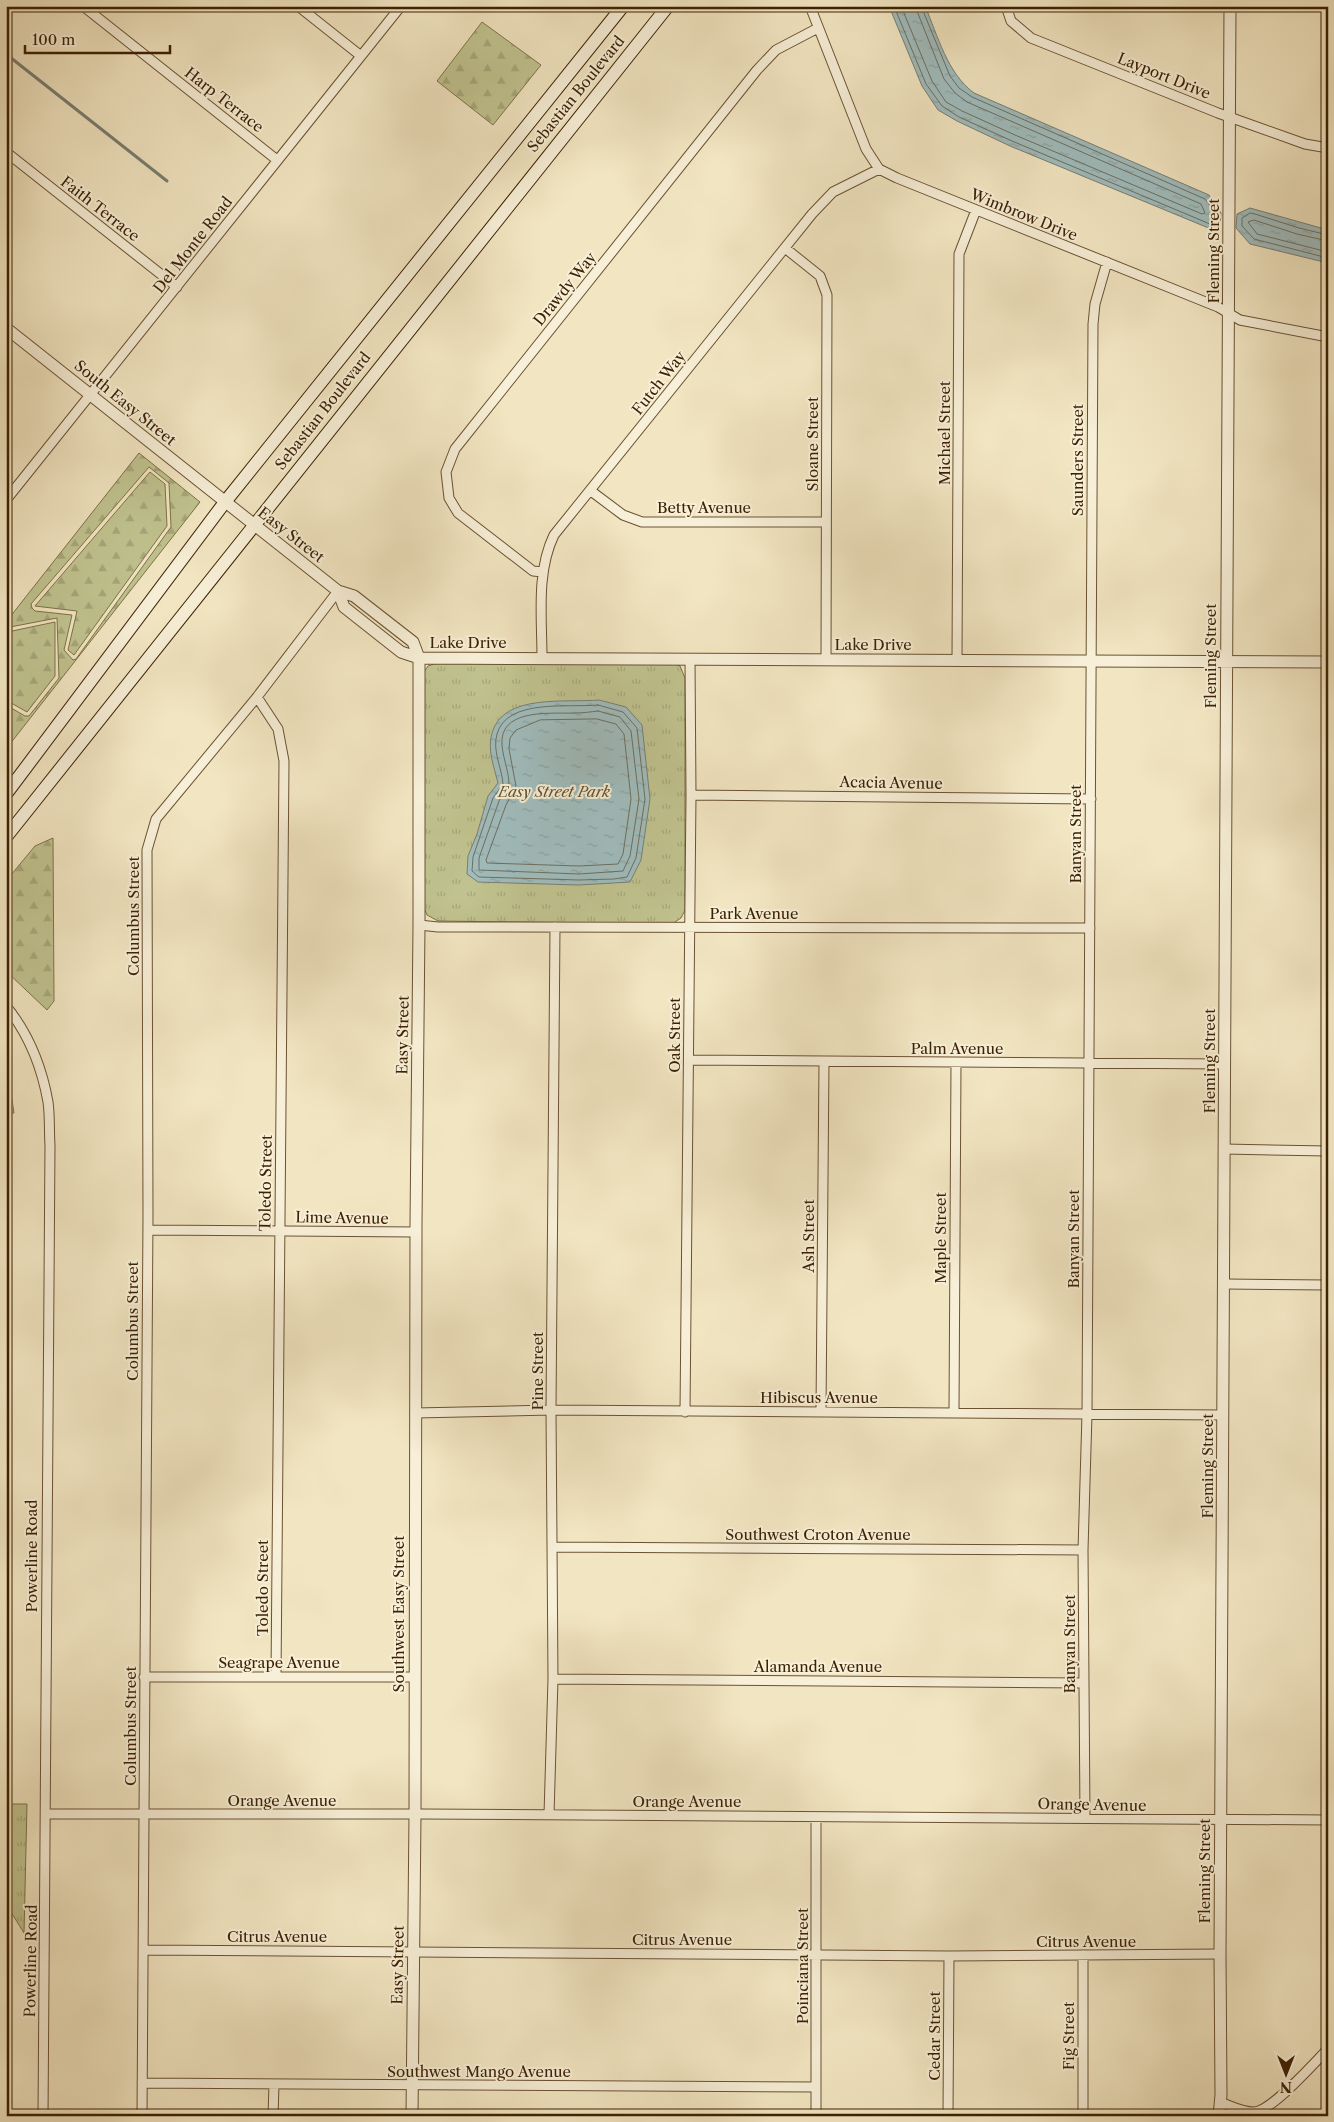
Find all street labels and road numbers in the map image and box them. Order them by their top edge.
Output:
street label: Sebastian Boulevard [523,32,628,156]
street label: Layport Drive [1115,48,1214,103]
street label: Harp Terrace [181,63,267,136]
street label: Faith Terrace [57,172,144,245]
street label: Wimbrow Drive [967,184,1081,245]
street label: Del Monte Road [149,193,236,297]
street label: Fleming Street [1204,198,1223,303]
street label: Drawdy Way [529,248,600,329]
street label: Futch Way [628,346,690,418]
street label: Sebastian Boulevard [271,348,375,473]
street label: South Easy Street [71,356,180,450]
street label: Michael Street [935,380,954,485]
street label: Sloane Street [803,396,822,491]
street label: Saunders Street [1068,403,1087,516]
street label: Betty Avenue [657,498,751,517]
street label: Easy Street [254,503,329,567]
street label: Fleming Street [1201,603,1220,708]
street label: Lake Drive [429,633,507,652]
street label: Lake Drive [834,635,912,654]
street label: Acacia Avenue [838,772,943,793]
street label: Banyan Street [1066,784,1085,884]
street label: Columbus Street [124,855,143,976]
street label: Park Avenue [710,904,799,923]
street label: Easy Street [392,995,413,1075]
street label: Oak Street [665,997,684,1073]
street label: Fleming Street [1200,1008,1219,1113]
street label: Palm Avenue [911,1039,1003,1058]
street label: Toledo Street [255,1134,276,1231]
street label: Banyan Street [1064,1189,1083,1289]
street label: Maple Street [931,1192,950,1284]
street label: Ash Street [799,1199,818,1274]
street label: Lime Avenue [295,1207,389,1228]
street label: Columbus Street [123,1260,142,1381]
street label: Pine Street [528,1331,547,1410]
street label: Hibiscus Avenue [760,1388,878,1407]
street label: Fleming Street [1198,1413,1217,1518]
street label: Powerline Road [22,1500,41,1612]
street label: Southwest Croton Avenue [725,1525,911,1544]
street label: Southwest Easy Street [389,1535,408,1692]
street label: Toledo Street [253,1539,272,1636]
street label: Banyan Street [1060,1594,1079,1694]
street label: Seagrape Avenue [218,1653,340,1672]
street label: Alamanda Avenue [753,1657,882,1676]
street label: Columbus Street [121,1665,140,1786]
street label: Orange Avenue [228,1791,336,1810]
street label: Orange Avenue [633,1792,741,1811]
street label: Orange Avenue [1037,1794,1147,1815]
street label: Fleming Street [1195,1818,1214,1923]
street label: Powerline Road [20,1904,41,2018]
street label: Poinciana Street [793,1907,812,2024]
street label: Easy Street [387,1925,408,2005]
street label: Citrus Avenue [227,1927,327,1946]
street label: Citrus Avenue [632,1930,732,1949]
street label: Citrus Avenue [1036,1932,1136,1951]
street label: Cedar Street [925,1991,944,2081]
street label: Fig Street [1059,2001,1078,2070]
street label: Southwest Mango Avenue [387,2062,571,2081]

